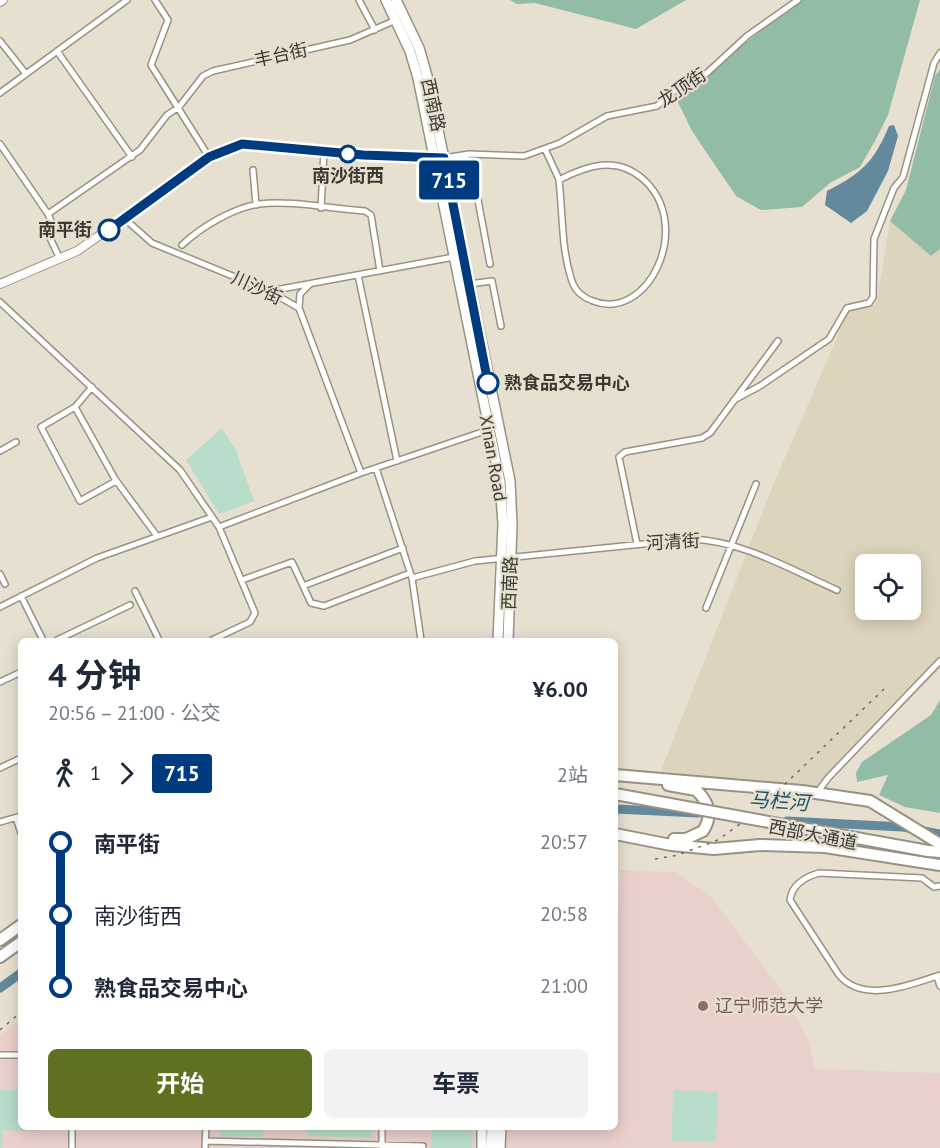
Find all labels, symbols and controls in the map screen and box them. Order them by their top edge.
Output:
street label: 丰台街 [252,38,310,71]
street label: 龙顶街 [653,63,711,112]
street label: 西南路 [417,76,450,134]
marker: 南沙街西 [339,145,357,163]
line badge: 715 [414,160,484,200]
place label: 南沙街西 [312,164,384,187]
text: 715 [431,167,467,194]
place label: 南平街 [38,218,92,241]
marker: 南平街 [98,219,120,241]
street label: 川沙街 [228,266,287,309]
place label: 熟食品交易中心 [504,371,630,394]
marker: 熟食品交易中心 [477,372,499,394]
street label: Xinan Road [475,413,512,503]
street label: 河清街 [645,529,701,554]
map controls [855,554,921,620]
button: locate [855,554,921,620]
street label: 西南路 [497,556,522,610]
text: 4 分钟 [48,653,141,696]
text: ¥6.00 [533,675,588,703]
text: 20:56 – 21:00 · 公交 [48,700,221,726]
icon: walk [48,757,81,790]
icon: forward [110,757,143,790]
text: 1 [90,760,101,786]
text: 715 [164,760,200,787]
text: 2站 [557,762,588,788]
water label: 马栏河 [748,786,814,816]
street label: 西部大通道 [767,815,859,854]
text: 20:57 [540,829,588,855]
text: 南平街 [94,830,160,858]
text: 20:58 [540,901,588,927]
text: 南沙街西 [94,902,182,930]
text: 21:00 [540,973,588,999]
text: 熟食品交易中心 [94,974,248,1002]
place label: 辽宁师范大学 [715,994,823,1017]
marker: 辽宁师范大学 [696,999,710,1013]
button: 开始 [48,1049,312,1118]
button: 车票 [324,1049,588,1118]

